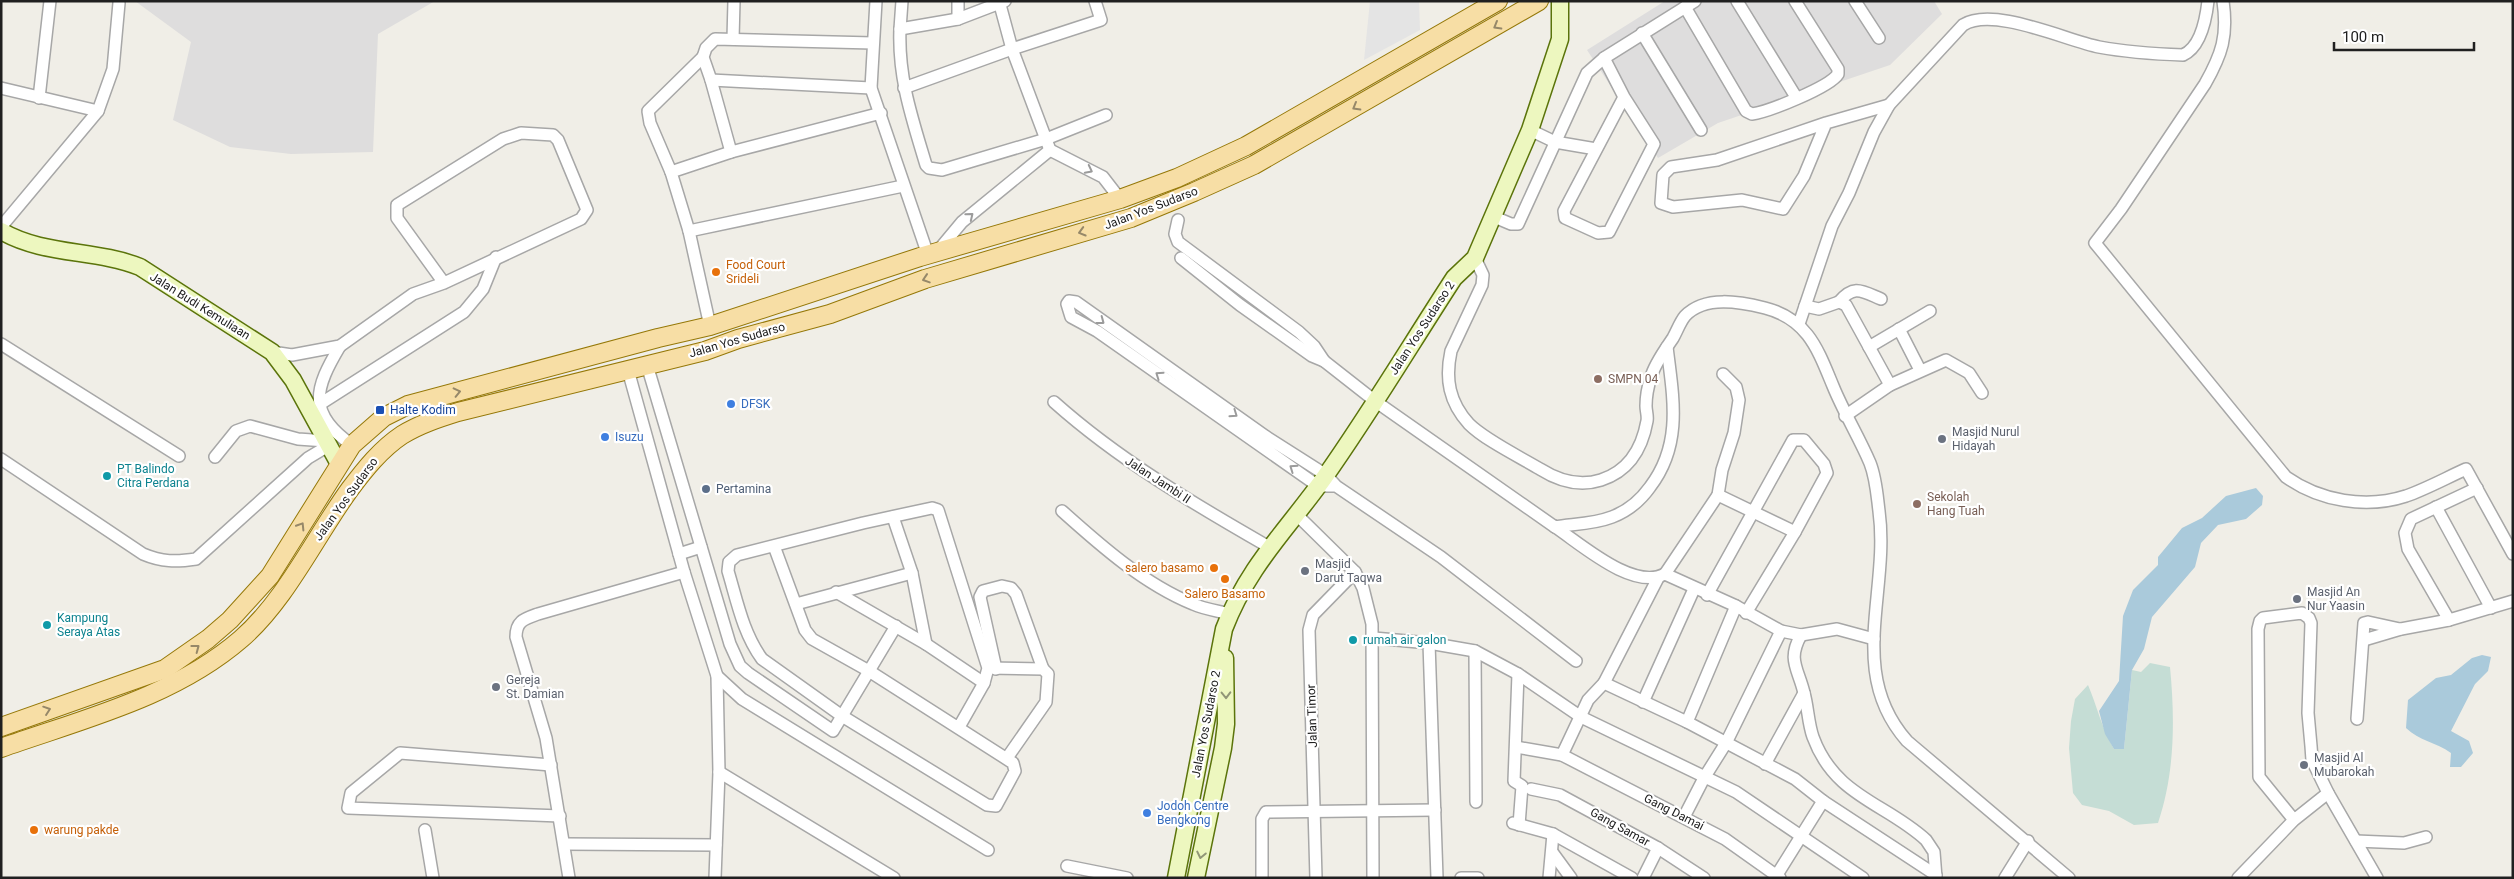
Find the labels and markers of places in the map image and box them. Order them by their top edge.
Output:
place label: Food Court Srideli [726,258,786,286]
marker: Food Court Srideli [710,266,722,278]
place label: SMPN 04 [1608,372,1658,386]
marker: SMPN 04 [1592,373,1604,385]
place label: DFSK [741,397,771,411]
marker: DFSK [725,398,737,410]
place label: Halte Kodim [390,403,456,417]
marker: Halte Kodim [374,404,386,416]
place label: Masjid Nurul Hidayah [1952,425,2020,453]
place label: Isuzu [615,430,644,444]
marker: Isuzu [599,431,611,443]
marker: Masjid Nurul Hidayah [1936,433,1948,445]
place label: PT Balindo Citra Perdana [117,462,189,490]
marker: PT Balindo Citra Perdana [101,470,113,482]
place label: Pertamina [716,482,771,496]
marker: Pertamina [700,483,712,495]
place label: Sekolah Hang Tuah [1927,490,1985,518]
marker: Sekolah Hang Tuah [1911,498,1923,510]
place label: Masjid Darut Taqwa [1315,557,1382,585]
place label: salero basamo [1125,561,1204,575]
marker: salero basamo [1208,562,1220,574]
marker: Masjid Darut Taqwa [1299,565,1311,577]
marker: Salero Basamo [1219,573,1231,585]
place label: Masjid An Nur Yaasin [2307,585,2365,613]
place label: Salero Basamo [1185,587,1266,601]
marker: Masjid An Nur Yaasin [2291,593,2303,605]
place label: Kampung Seraya Atas [57,611,120,639]
marker: Kampung Seraya Atas [41,619,53,631]
place label: rumah air galon [1363,633,1446,647]
marker: rumah air galon [1347,634,1359,646]
place label: Gereja St. Damian [506,673,564,701]
marker: Gereja St. Damian [490,681,502,693]
place label: Masjid Al Mubarokah [2314,751,2374,779]
marker: Masjid Al Mubarokah [2298,759,2310,771]
place label: Jodoh Centre Bengkong [1157,799,1229,827]
marker: Jodoh Centre Bengkong [1141,807,1153,819]
place label: warung pakde [44,823,119,837]
marker: warung pakde [28,824,40,836]

